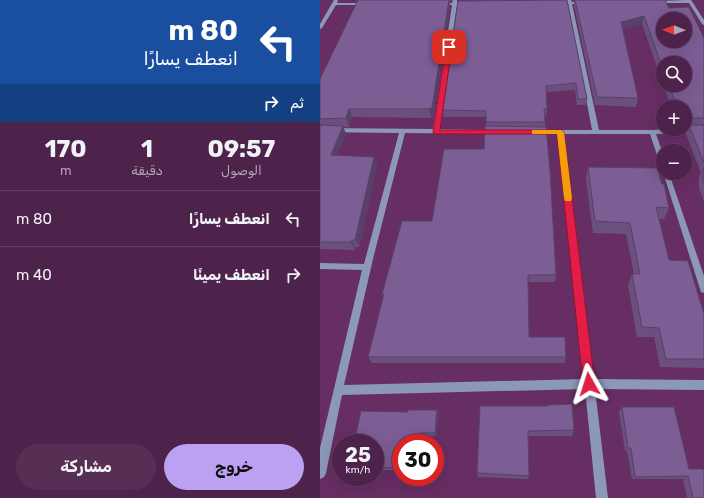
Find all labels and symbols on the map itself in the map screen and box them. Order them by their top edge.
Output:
north arrow [656,12,692,48]
pin [432,30,466,64]
position arrow [568,363,610,405]
speed limit sign: 30 [392,434,444,486]

